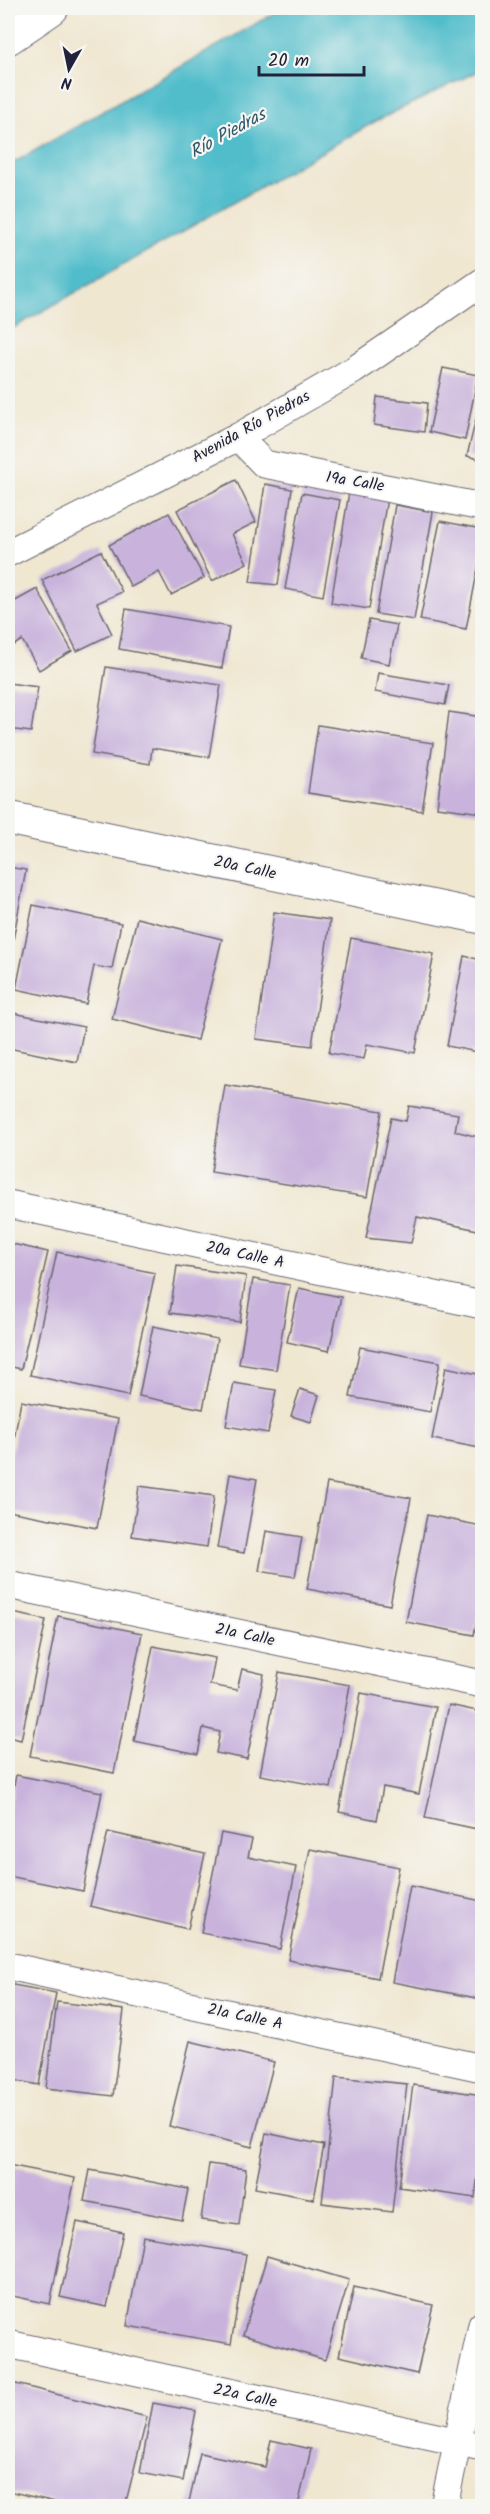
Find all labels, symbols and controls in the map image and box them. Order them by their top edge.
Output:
north arrow [39,39,99,99]
scale bar [259,39,364,77]
text: 20 m [268,47,309,76]
text: N [60,69,74,95]
water label: Río Piedras [185,100,274,167]
street label: Avenida Río Piedras [187,384,315,470]
street label: 19a Calle [324,465,386,499]
street label: 20a Calle [211,849,279,887]
street label: 20a Calle A [204,1235,287,1276]
street label: 21a Calle [213,1616,277,1654]
street label: 21a Calle A [205,1997,285,2037]
street label: 22a Calle [211,2377,279,2415]

